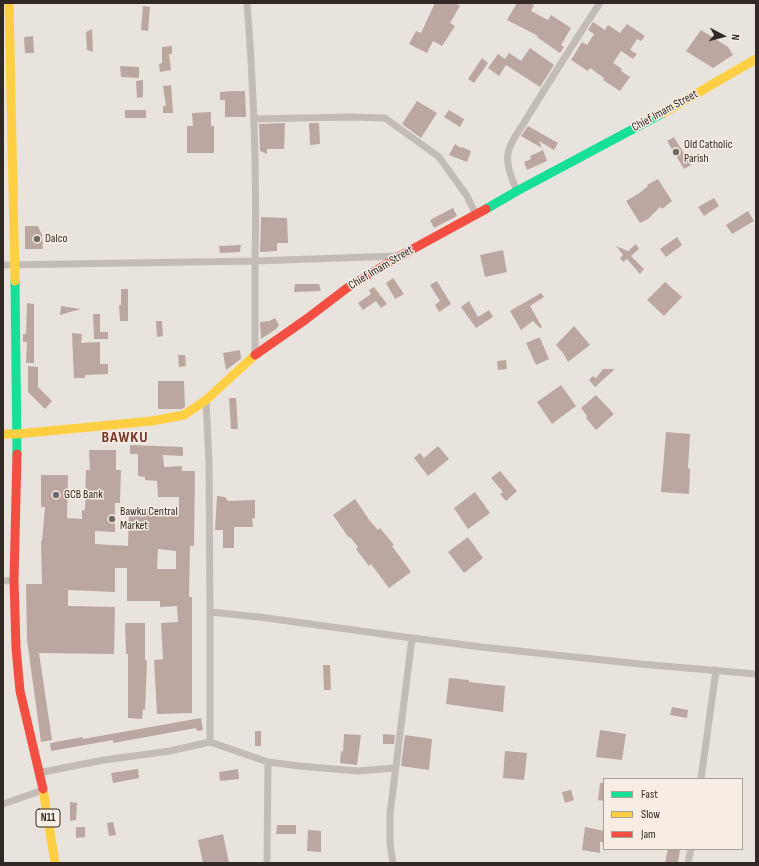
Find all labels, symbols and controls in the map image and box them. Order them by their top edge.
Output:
north arrow [703,16,743,56]
text: N [729,34,742,41]
street label: Chief Imam Street [630,87,700,135]
place label: Old Catholic Parish [684,138,733,166]
marker: Old Catholic Parish [671,147,681,157]
place label: Dalco [45,232,67,246]
marker: Dalco [32,234,42,244]
street label: Chief Imam Street [346,243,416,293]
district label: BAWKU [101,428,149,448]
place label: GCB Bank [64,488,103,502]
marker: GCB Bank [51,490,61,500]
place label: Bawku Central Market [120,505,178,533]
marker: Bawku Central Market [107,514,117,524]
legend [603,778,743,850]
text: Fast [641,787,658,802]
text: Slow [641,807,660,822]
road number: N11 [36,809,60,827]
text: Jam [641,827,656,842]

